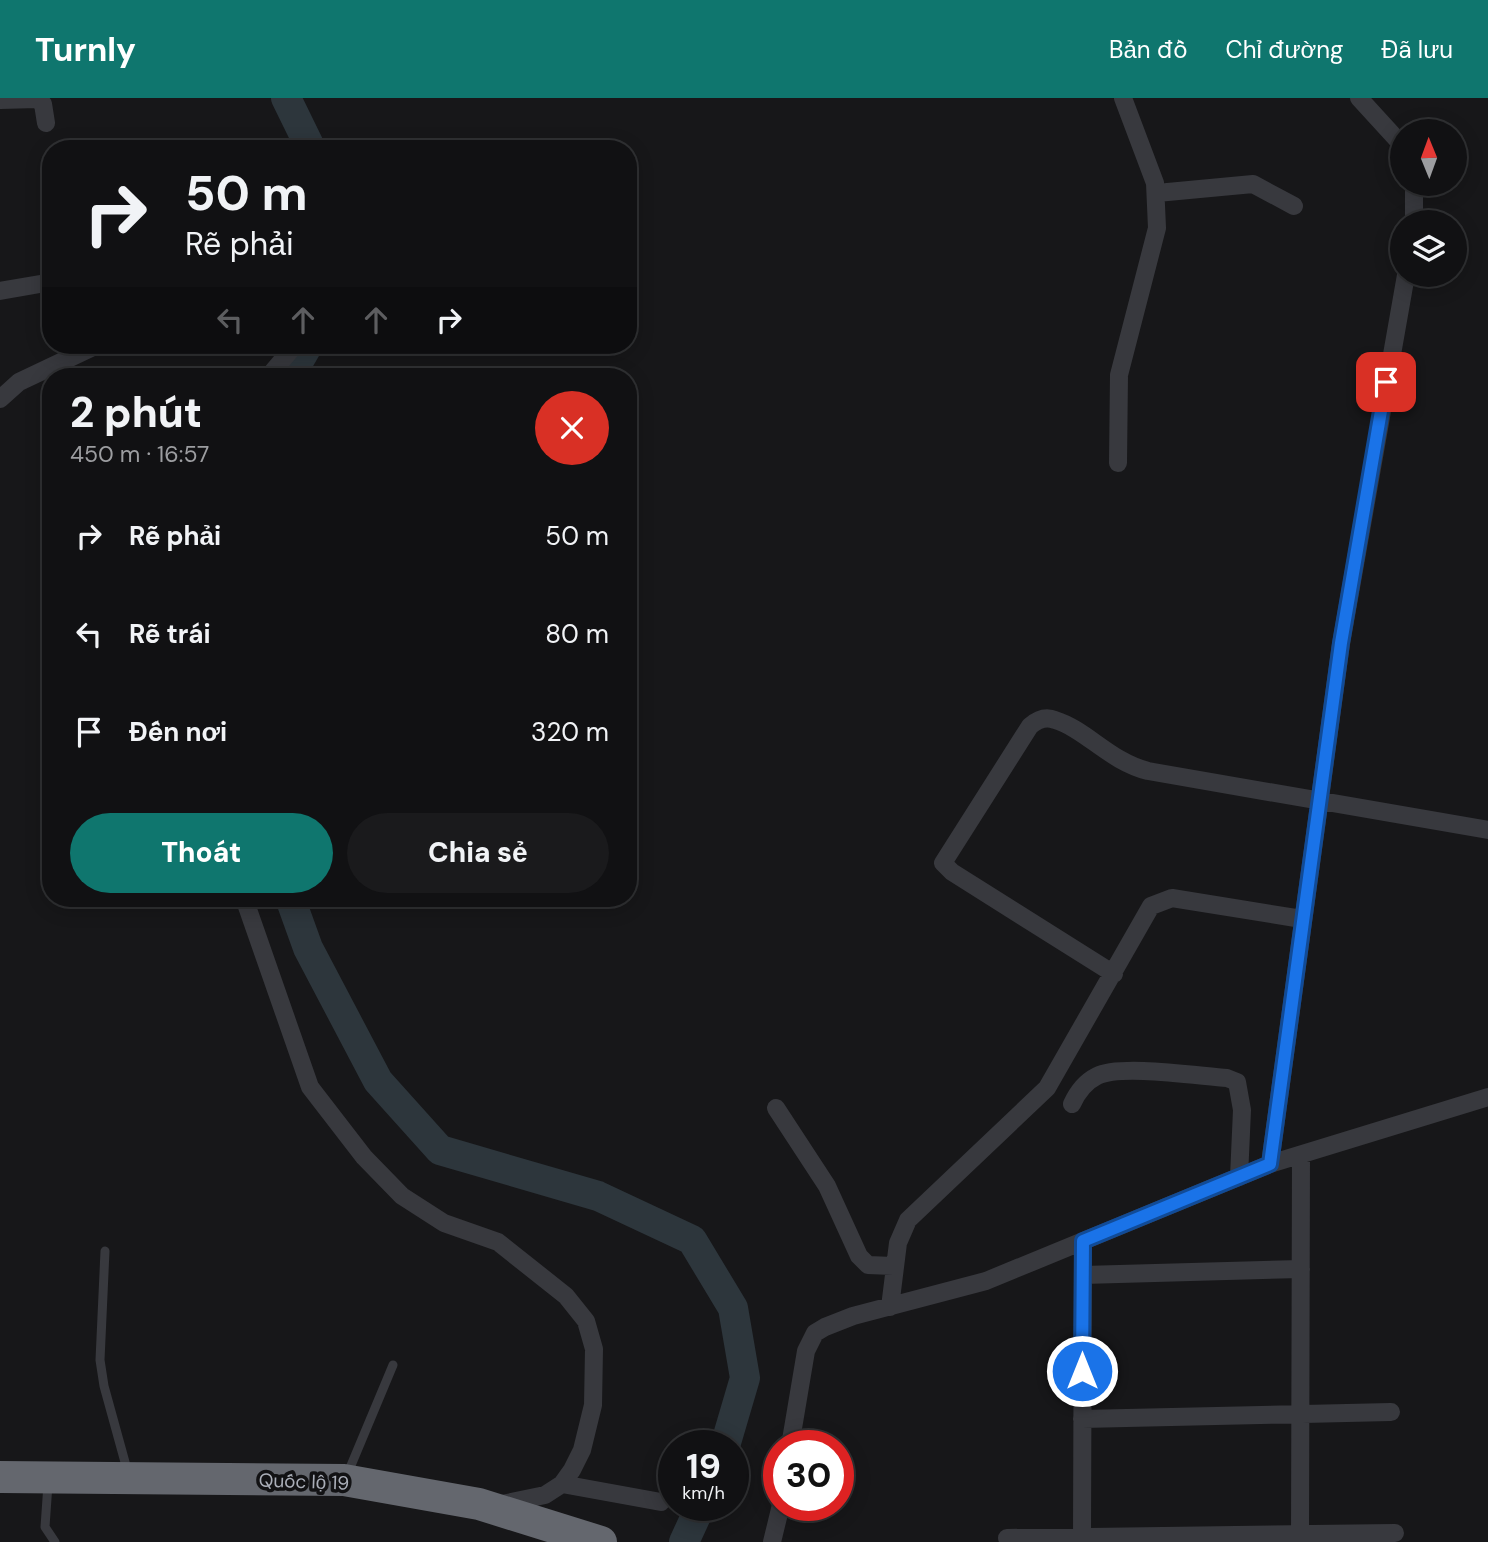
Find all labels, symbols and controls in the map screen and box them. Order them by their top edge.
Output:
text: Turnly [35,28,136,71]
text: Bản đồ [1109,34,1187,65]
text: Chỉ đường [1225,34,1343,65]
text: Đã lưu [1381,34,1453,65]
north arrow [1390,119,1466,196]
map controls [1390,119,1467,287]
text: 50 m [185,161,308,225]
icon: right [70,168,161,259]
button: layers [1390,210,1467,287]
text: Rẽ phải [185,223,294,265]
icon: left [211,301,249,339]
icon: ahead [284,301,322,339]
icon: ahead [357,301,395,339]
icon: right [430,301,468,339]
pin [1356,352,1416,412]
icon: arrive [1367,363,1405,401]
text: 2 phút [70,385,202,440]
button: close [535,391,609,465]
text: 450 m · 16:57 [70,439,209,469]
icon: right [70,517,108,555]
text: Rẽ phải [129,519,221,553]
text: 50 m [545,519,609,553]
icon: left [70,615,108,653]
text: Rẽ trái [129,617,211,651]
text: 80 m [545,617,609,651]
icon: arrive [70,713,108,751]
text: Đến nơi [129,715,227,749]
text: 320 m [531,715,609,749]
button: Thoát [70,813,333,893]
button: Chia sẻ [347,813,609,893]
position arrow [1045,1334,1119,1408]
speed limit sign: 30 [763,1430,854,1521]
text: 19 [686,1443,721,1489]
street label: Quốc lộ 19 [258,1467,350,1496]
text: km/h [682,1481,725,1505]

